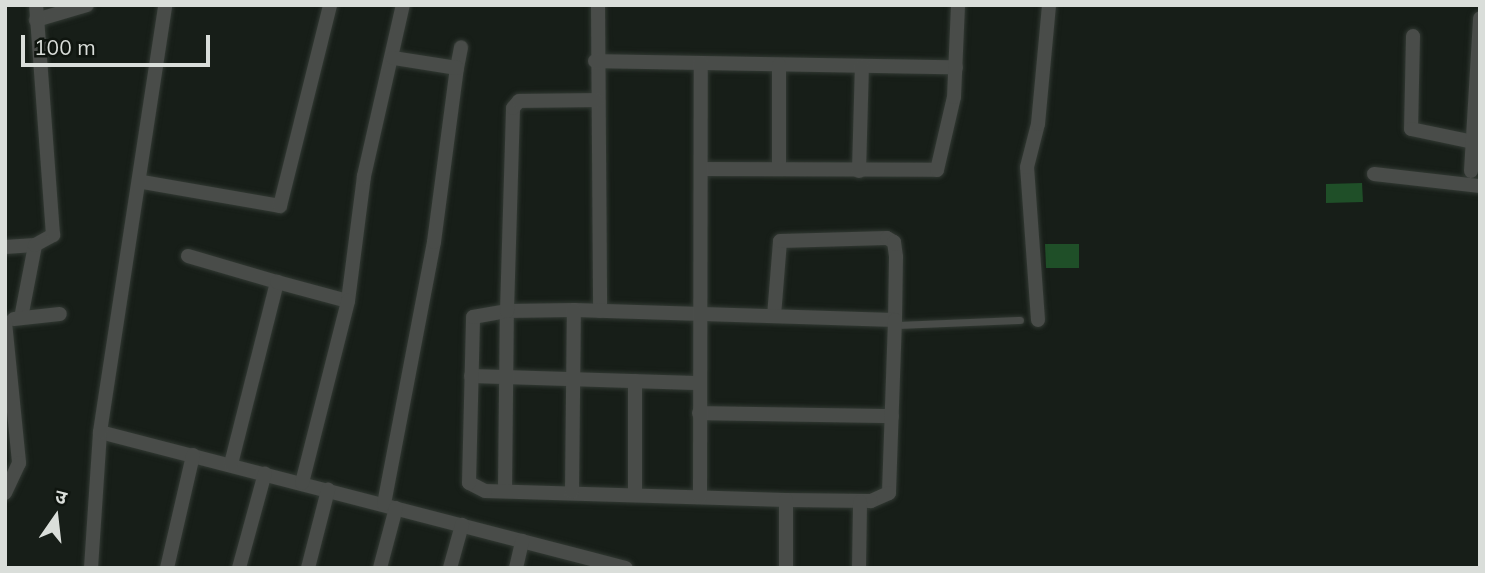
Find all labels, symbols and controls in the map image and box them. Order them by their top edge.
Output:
scale bar [24,21,214,65]
text: 100 m [34,34,96,60]
north arrow [21,482,91,552]
text: उ [53,484,69,510]

